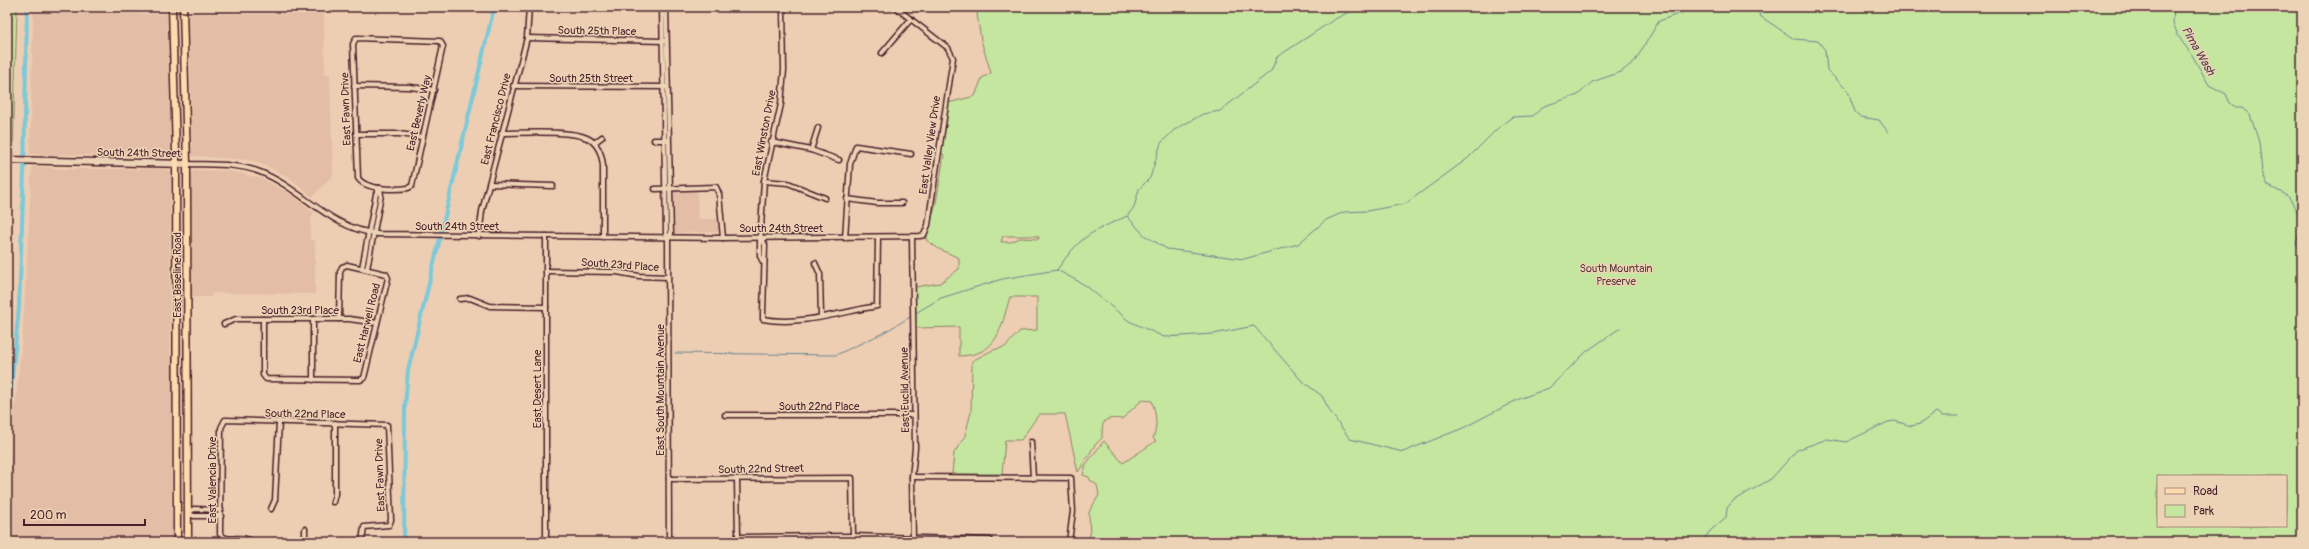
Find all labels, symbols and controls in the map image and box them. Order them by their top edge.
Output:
street label: South 25th Place [558,24,637,38]
water label: Pima Wash [2178,24,2219,79]
street label: East Francisco Drive [478,71,514,166]
street label: East Fawn Drive [338,72,354,146]
street label: South 25th Street [549,72,633,85]
street label: East Beverly Way [404,74,434,152]
street label: East Winston Drive [749,88,779,177]
street label: East Valley View Drive [917,94,943,195]
street label: South 24th Street [97,146,182,160]
street label: South 24th Street [415,220,500,233]
street label: South 24th Street [739,222,824,235]
street label: East Baseline Road [171,232,184,318]
street label: South 23rd Place [581,256,660,274]
park label: South Mountain Preserve [1580,262,1652,288]
street label: East Harwell Road [351,282,383,364]
street label: South 23rd Place [261,304,340,317]
street label: East South Mountain Avenue [654,324,667,456]
street label: East Euclid Avenue [898,347,912,433]
street label: East Desert Lane [531,349,544,428]
street label: South 22nd Place [779,400,860,413]
street label: South 22nd Place [264,407,346,421]
street label: East Valencia Drive [206,436,219,523]
street label: East Fawn Drive [372,438,388,512]
street label: South 22nd Street [718,462,805,476]
legend [2157,475,2287,527]
text: Road [2193,484,2218,499]
scale bar [24,501,145,527]
text: Park [2193,504,2214,519]
text: 200 m [30,508,67,523]

